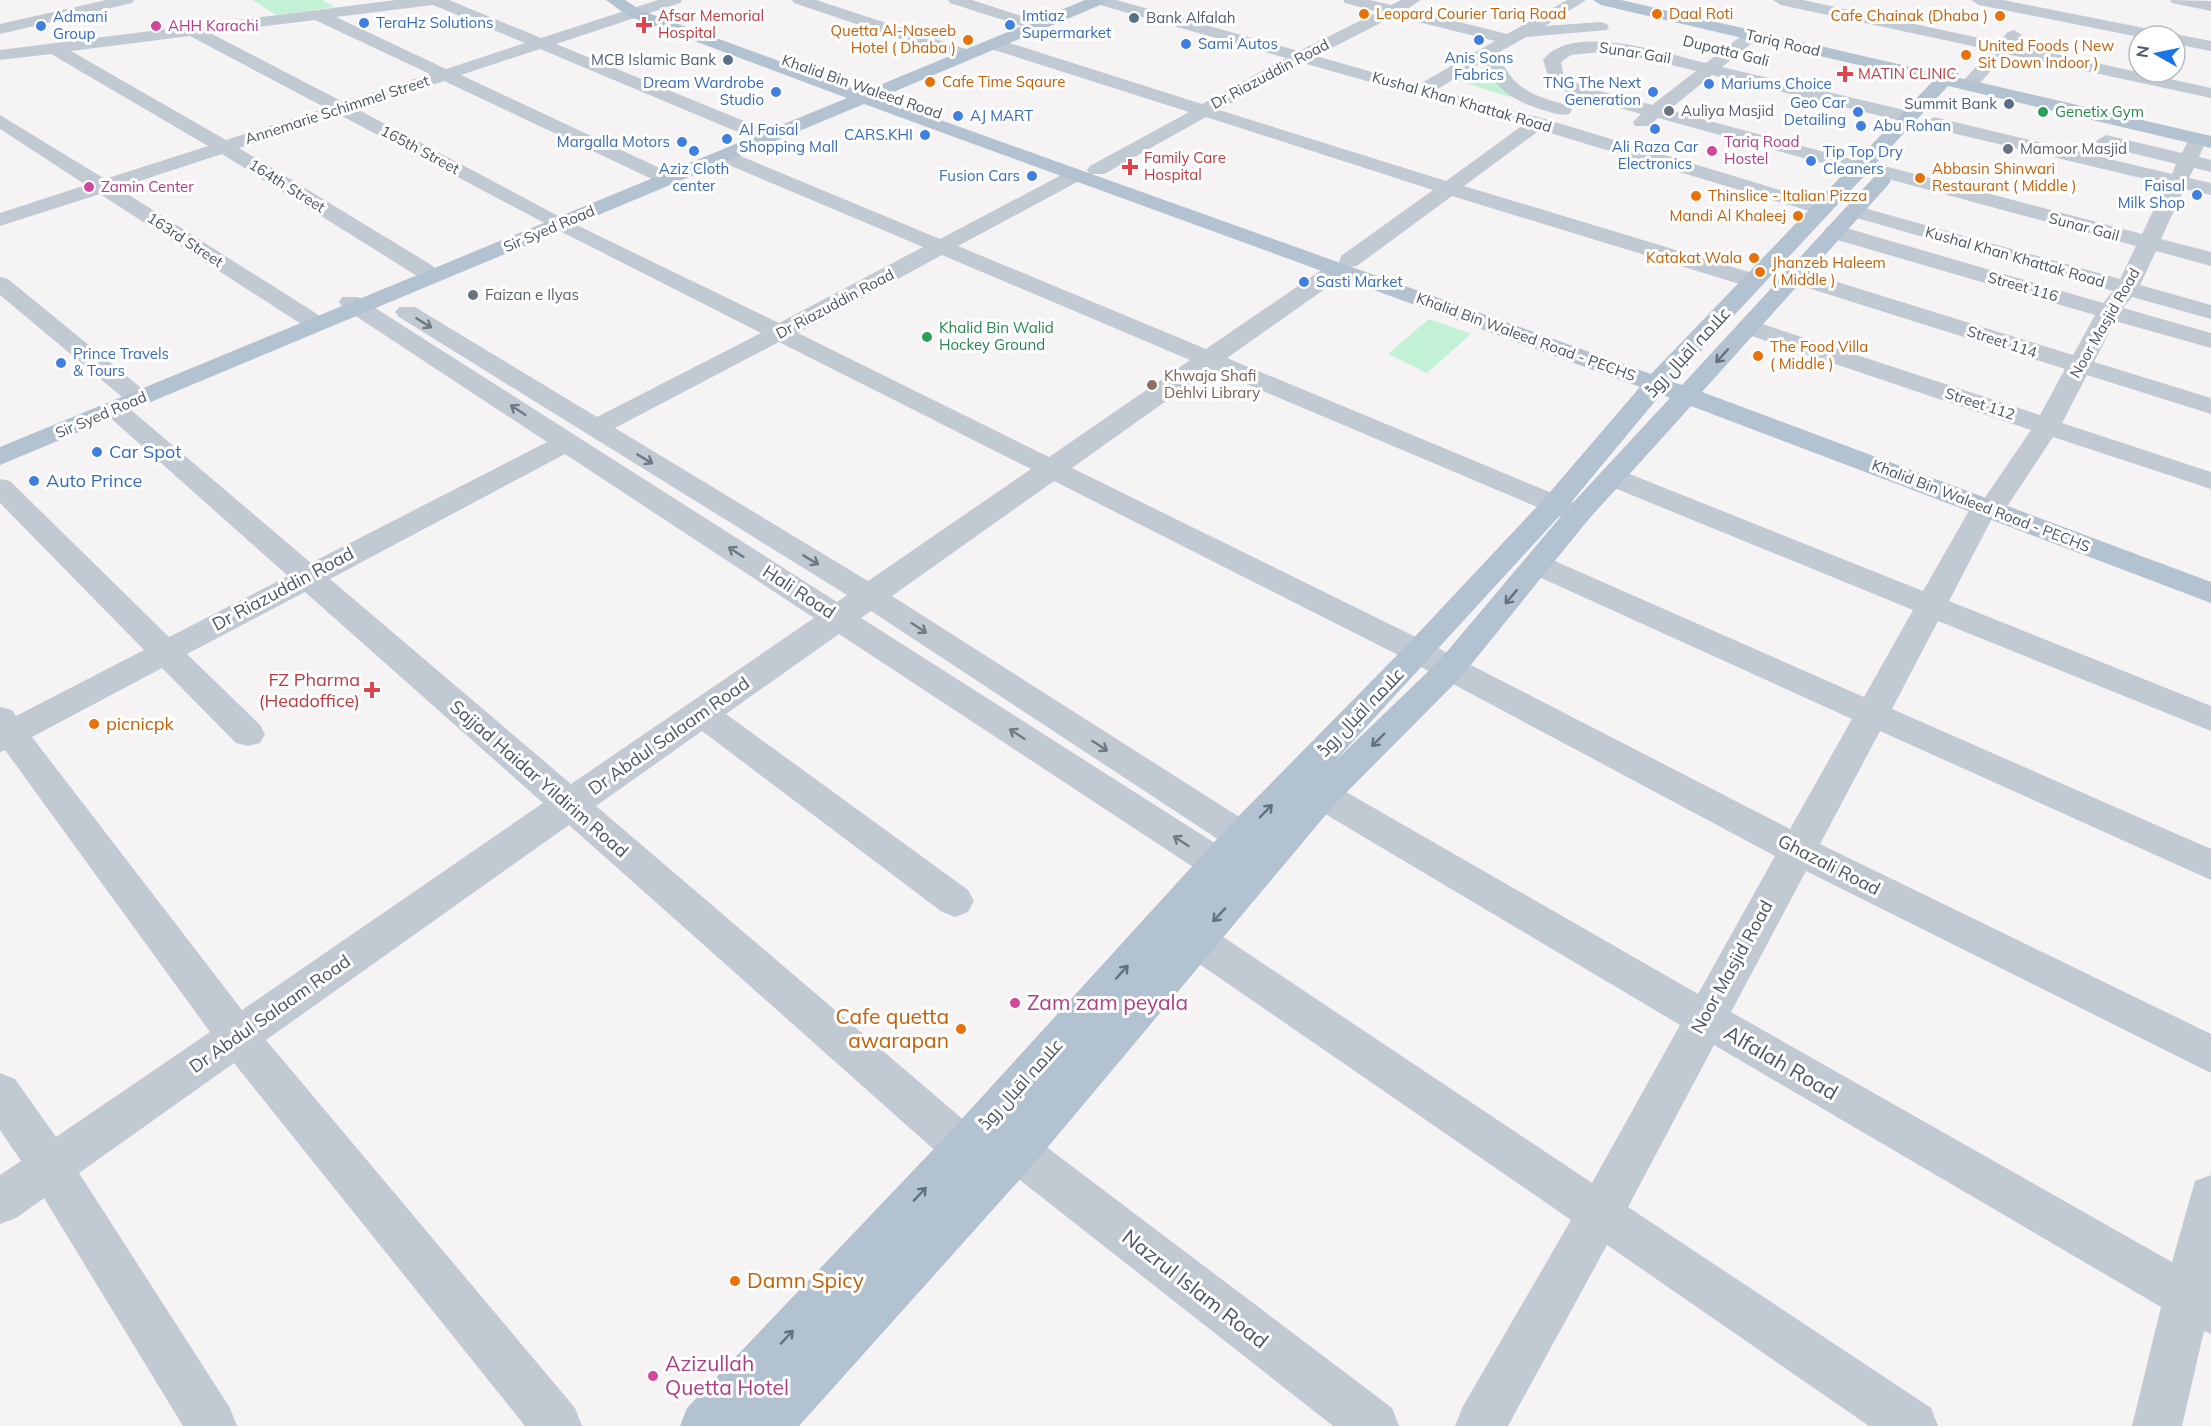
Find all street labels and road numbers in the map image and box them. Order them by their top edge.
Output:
street label: Tariq Road [1744,25,1822,60]
street label: Dupatta Gali [1681,31,1771,70]
street label: Dr Riazuddin Road [1207,34,1332,113]
street label: Sunar Gail [1598,37,1672,68]
street label: Khalid Bin Waleed Road [780,50,945,123]
street label: Kushal Khan Khattak Road [1370,67,1554,136]
street label: Annemarie Schimmel Street [242,71,431,148]
street label: 165th Street [378,121,463,178]
street label: 164th Street [246,155,329,217]
street label: Sir Syed Road [500,201,597,256]
street label: 163rd Street [144,208,227,271]
street label: Sunar Gail [2047,208,2121,245]
street label: Kushal Khan Khattak Road [1923,222,2107,291]
street label: Dr Riazuddin Road [772,264,897,343]
street label: Noor Masjid Road [2065,264,2144,381]
street label: Street 116 [1986,267,2061,306]
street label: Khalid Bin Waleed Road - PECHS [1414,288,1638,385]
street label: علامہ اقبال روڈ [1640,302,1735,402]
street label: Street 114 [1965,321,2040,362]
street label: Street 112 [1943,383,2018,424]
street label: Sir Syed Road [52,387,149,442]
street label: Khalid Bin Waleed Road - PECHS [1869,455,2093,556]
street label: Dr Riazuddin Road [208,541,358,636]
street label: Hali Road [759,560,840,624]
street label: علامہ اقبال روڈ [1312,662,1409,761]
street label: Dr Abdul Salaam Road [584,671,754,800]
street label: Sajjad Haidar Yildirim Road [446,695,633,862]
street label: Ghazali Road [1774,829,1884,900]
street label: Noor Masjid Road [1685,896,1778,1037]
street label: Dr Abdul Salaam Road [185,949,355,1078]
street label: Alfalah Road [1720,1019,1843,1105]
street label: علامہ اقبال روڈ [973,1033,1068,1134]
street label: Nazrul Islam Road [1117,1223,1274,1353]

